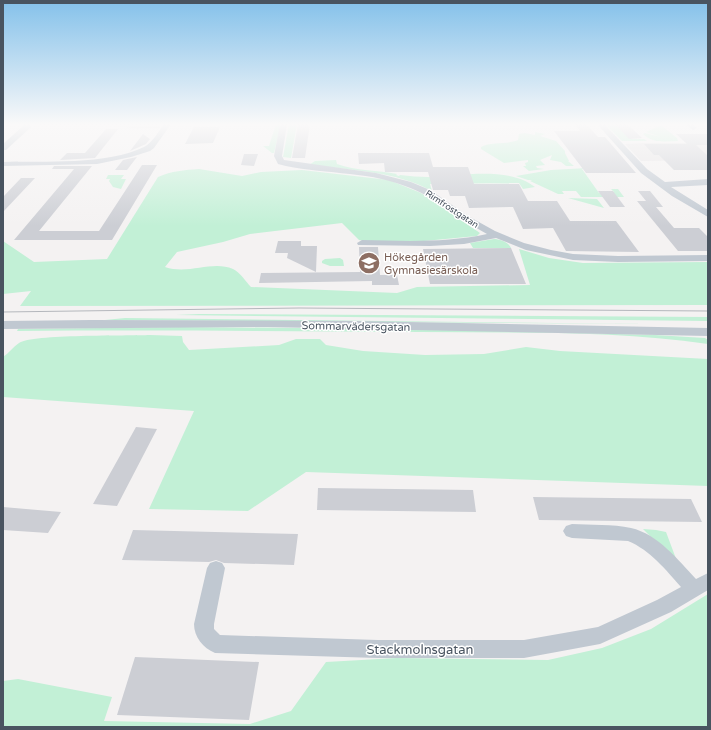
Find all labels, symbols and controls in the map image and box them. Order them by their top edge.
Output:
street label: Rimfrostgatan [423,188,480,231]
school or university icon: Hökegården Gymnasiesärskola [356,250,382,276]
place label: Hökegården Gymnasiesärskola [384,251,478,277]
street label: Sommarvädersgatan [302,319,410,334]
street label: Stackmolnsgatan [367,642,473,658]

